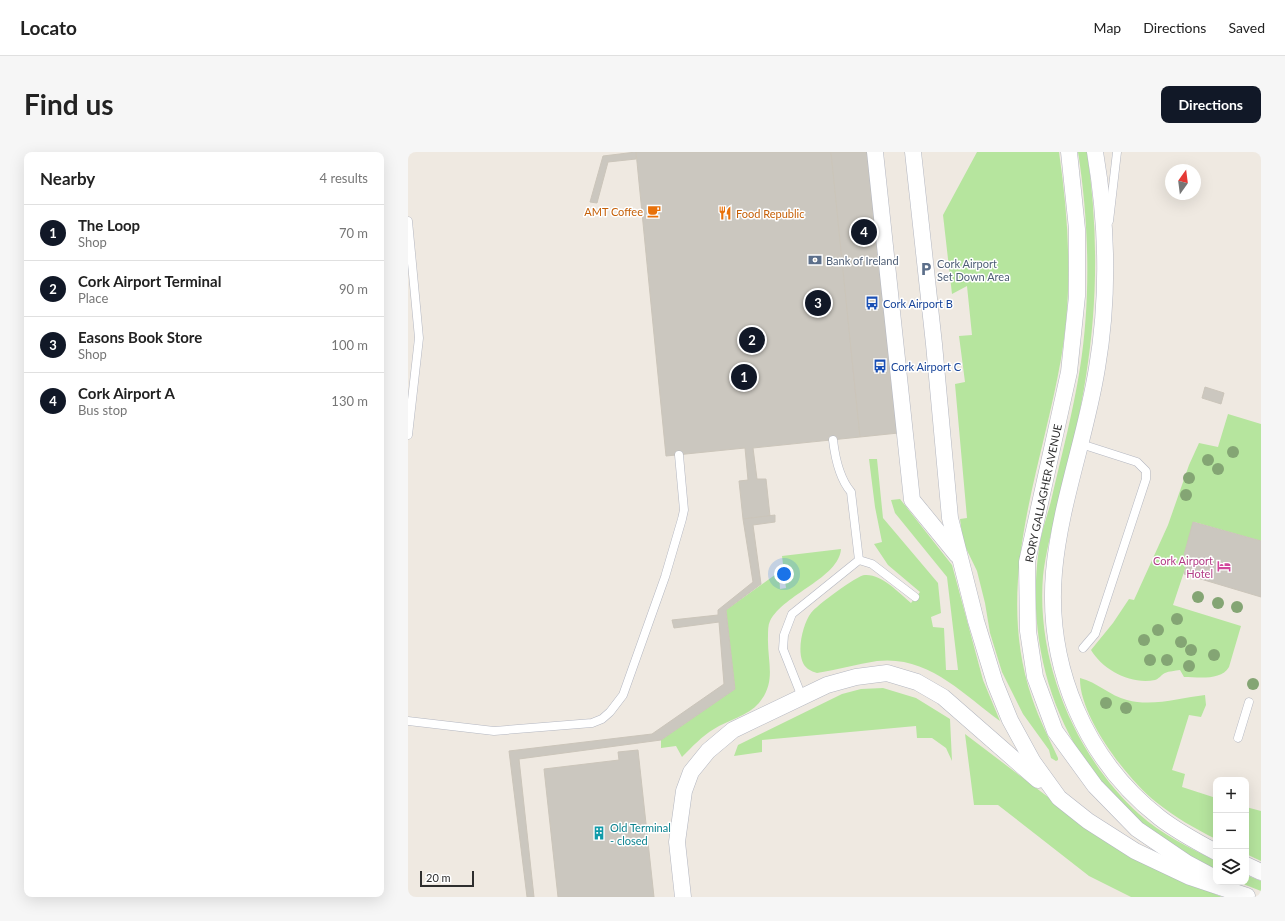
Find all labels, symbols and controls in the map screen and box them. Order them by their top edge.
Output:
text: Locato [20,16,77,39]
text: Map [1094,19,1121,36]
text: Directions [1143,19,1206,36]
text: Saved [1228,19,1265,36]
button: Directions [1161,86,1261,123]
text: Find us [24,87,114,121]
north arrow [1165,164,1201,200]
text: Nearby [40,168,95,189]
text: 4 results [320,170,368,186]
cafe icon: AMT Coffee [646,203,662,219]
place label: AMT Coffee [584,205,643,218]
restaurant icon: Food Republic [717,205,733,221]
place label: Food Republic [736,207,804,220]
text: The Loop [78,216,140,234]
pin: 4 [851,217,877,247]
text: 1 [49,225,57,241]
text: 70 m [339,225,368,241]
text: Shop [78,234,107,250]
bank icon: Bank of Ireland [807,252,823,268]
place label: Bank of Ireland [826,254,899,267]
place label: Cork Airport Set Down Area [937,257,1010,283]
parking icon: Cork Airport Set Down Area [918,261,934,277]
text: Cork Airport Terminal [78,272,221,290]
text: 2 [49,281,57,297]
text: 90 m [339,281,368,297]
pin: 3 [805,288,831,318]
text: Place [78,290,108,306]
bus stop icon: Cork Airport B [864,295,880,311]
place label: Cork Airport B [883,297,953,310]
pin: 2 [739,325,765,355]
text: Easons Book Store [78,328,202,346]
text: 3 [49,337,57,353]
text: 100 m [331,337,368,353]
text: Shop [78,346,107,362]
bus stop icon: Cork Airport C [872,358,888,374]
place label: Cork Airport C [891,360,962,373]
pin: 1 [731,362,757,392]
text: Cork Airport A [78,384,175,402]
text: 4 [49,393,57,409]
text: 130 m [331,393,368,409]
text: Bus stop [78,402,127,418]
street label: RORY GALLAGHER AVENUE [1022,423,1064,563]
place label: Cork Airport Hotel [1153,554,1213,580]
hotel icon: Cork Airport Hotel [1216,558,1232,574]
your location [774,564,794,584]
map controls [1213,777,1249,885]
button: + [1213,777,1249,813]
button: − [1213,813,1249,849]
place label: Old Terminal - closed [610,821,671,847]
building icon: Old Terminal - closed [591,825,607,841]
button: layers [1213,849,1249,885]
scale bar [420,869,474,888]
text: 20 m [426,871,451,884]

